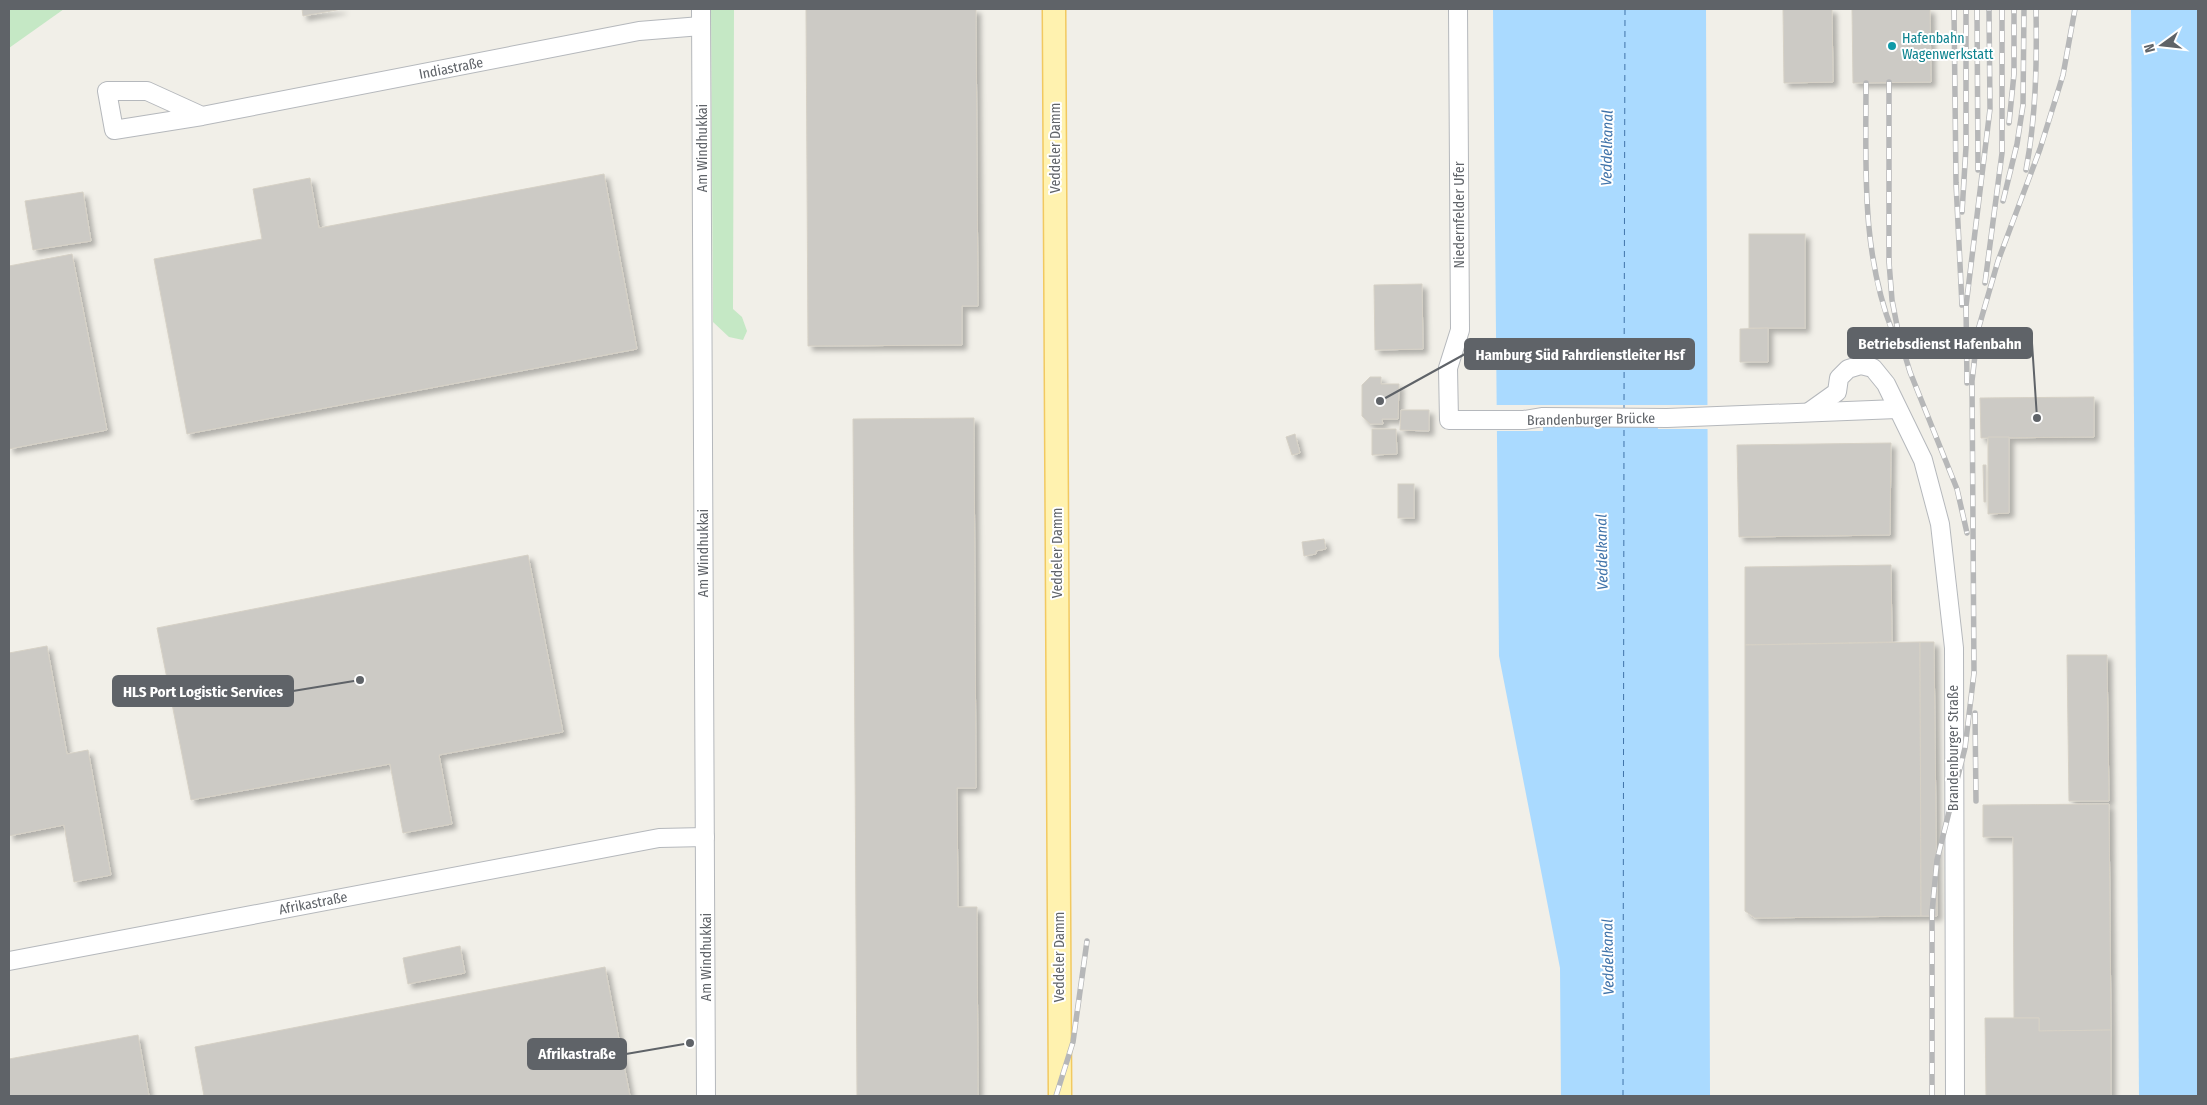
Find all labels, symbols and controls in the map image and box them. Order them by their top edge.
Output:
north arrow [2137,20,2187,70]
place label: Hafenbahn Wagenwerkstatt [1902,30,1994,63]
marker: Hafenbahn Wagenwerkstatt [1886,40,1898,52]
text: N [2141,42,2159,54]
street label: Indiastraße [418,54,485,83]
street label: Veddeler Damm [1047,103,1064,193]
street label: Am Windhukkai [694,104,711,192]
water label: Veddelkanal [1597,110,1617,186]
street label: Niedernfelder Ufer [1451,161,1468,269]
callout: Betriebsdienst Hafenbahn [1848,328,2032,358]
text: Betriebsdienst Hafenbahn [1858,335,2022,353]
callout: Hamburg Süd Fahrdienstleiter Hsf [1465,339,1694,369]
text: Hamburg Süd Fahrdienstleiter Hsf [1475,346,1686,364]
street label: Brandenburger Brücke [1527,410,1655,429]
street label: Veddeler Damm [1049,508,1066,598]
street label: Am Windhukkai [695,509,712,597]
water label: Veddelkanal [1592,514,1612,590]
callout: HLS Port Logistic Services [113,676,293,706]
text: HLS Port Logistic Services [123,683,283,701]
street label: Brandenburger Straße [1945,685,1962,811]
street label: Afrikastraße [277,889,349,918]
street label: Veddeler Damm [1051,912,1068,1002]
street label: Am Windhukkai [698,913,715,1001]
water label: Veddelkanal [1598,919,1618,995]
callout: Afrikastraße [528,1039,626,1069]
text: Afrikastraße [537,1045,616,1063]

